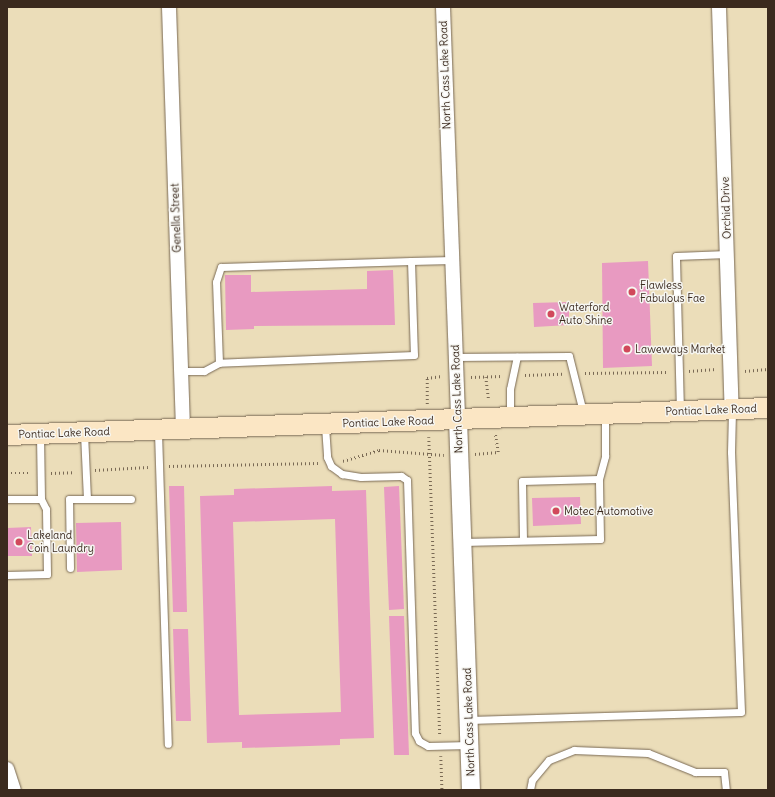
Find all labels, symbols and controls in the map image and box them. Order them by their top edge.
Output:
street label: North Cass Lake Road [437,20,453,130]
street label: Orchid Drive [718,177,734,239]
street label: Genella Street [168,183,184,253]
place label: Flawless Fabulous Fae [640,279,705,305]
marker: Flawless Fabulous Fae [627,287,637,297]
place label: Waterford Auto Shine [559,301,612,327]
marker: Waterford Auto Shine [546,309,556,319]
place label: Laweways Market [635,342,725,356]
street label: North Cass Lake Road [449,344,465,454]
marker: Laweways Market [622,344,632,354]
street label: Pontiac Lake Road [665,402,757,418]
street label: Pontiac Lake Road [342,414,434,430]
street label: Pontiac Lake Road [18,425,110,441]
place label: Motec Automotive [564,504,653,518]
marker: Motec Automotive [551,506,561,516]
place label: Lakeland Coin Laundry [27,529,94,555]
marker: Lakeland Coin Laundry [14,537,24,547]
street label: North Cass Lake Road [461,667,477,777]

